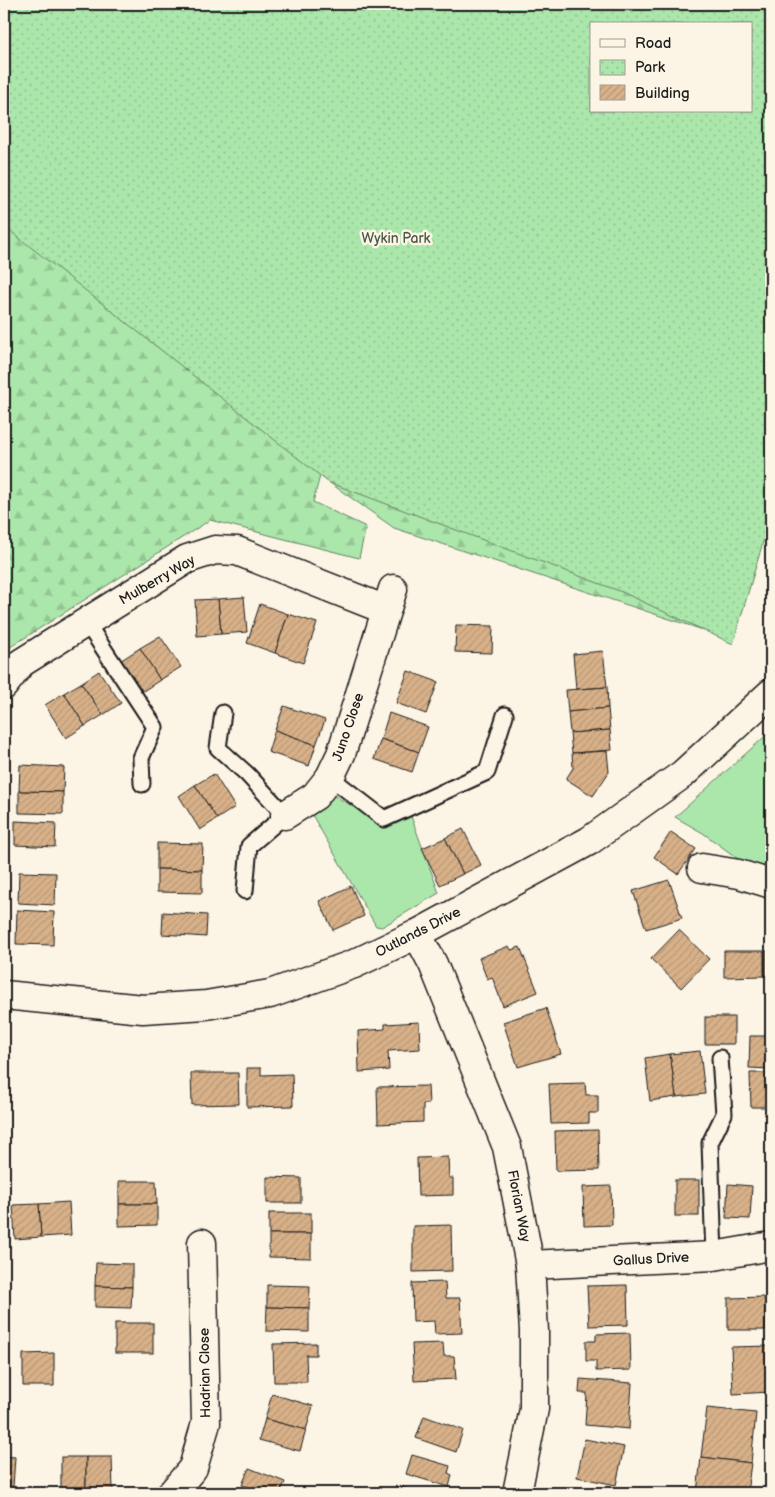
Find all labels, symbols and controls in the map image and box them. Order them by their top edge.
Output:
legend [590,22,752,112]
text: Road [635,34,671,53]
text: Park [635,58,666,77]
text: Building [635,84,690,103]
park label: Wykin Park [362,230,431,247]
street label: Mulberry Way [116,551,199,609]
street label: Juno Close [328,691,368,763]
street label: Outlands Drive [373,903,463,961]
street label: Florian Way [504,1169,534,1244]
street label: Gallus Drive [613,1249,689,1269]
street label: Hadrian Close [196,1328,214,1418]

